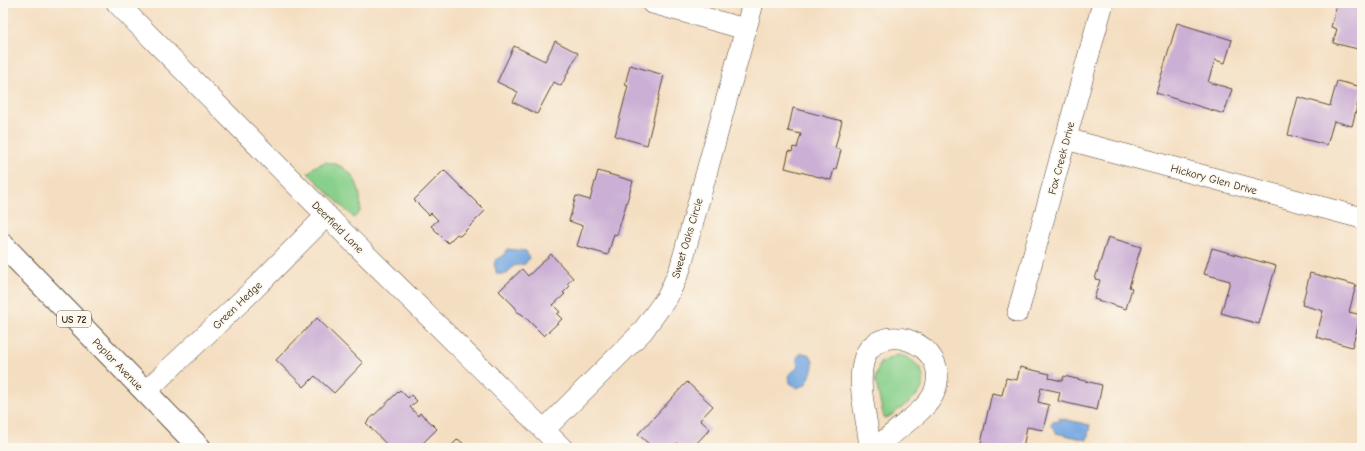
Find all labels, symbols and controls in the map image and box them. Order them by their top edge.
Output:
street label: Fox Creek Drive [1046,120,1078,196]
street label: Hickory Glen Drive [1169,162,1259,197]
street label: Sweet Oaks Circle [669,196,706,280]
street label: Deerfield Lane [309,199,367,256]
street label: Green Hedge [210,278,265,332]
road number: US 72 [57,311,91,327]
street label: Poplar Avenue [90,336,146,393]

